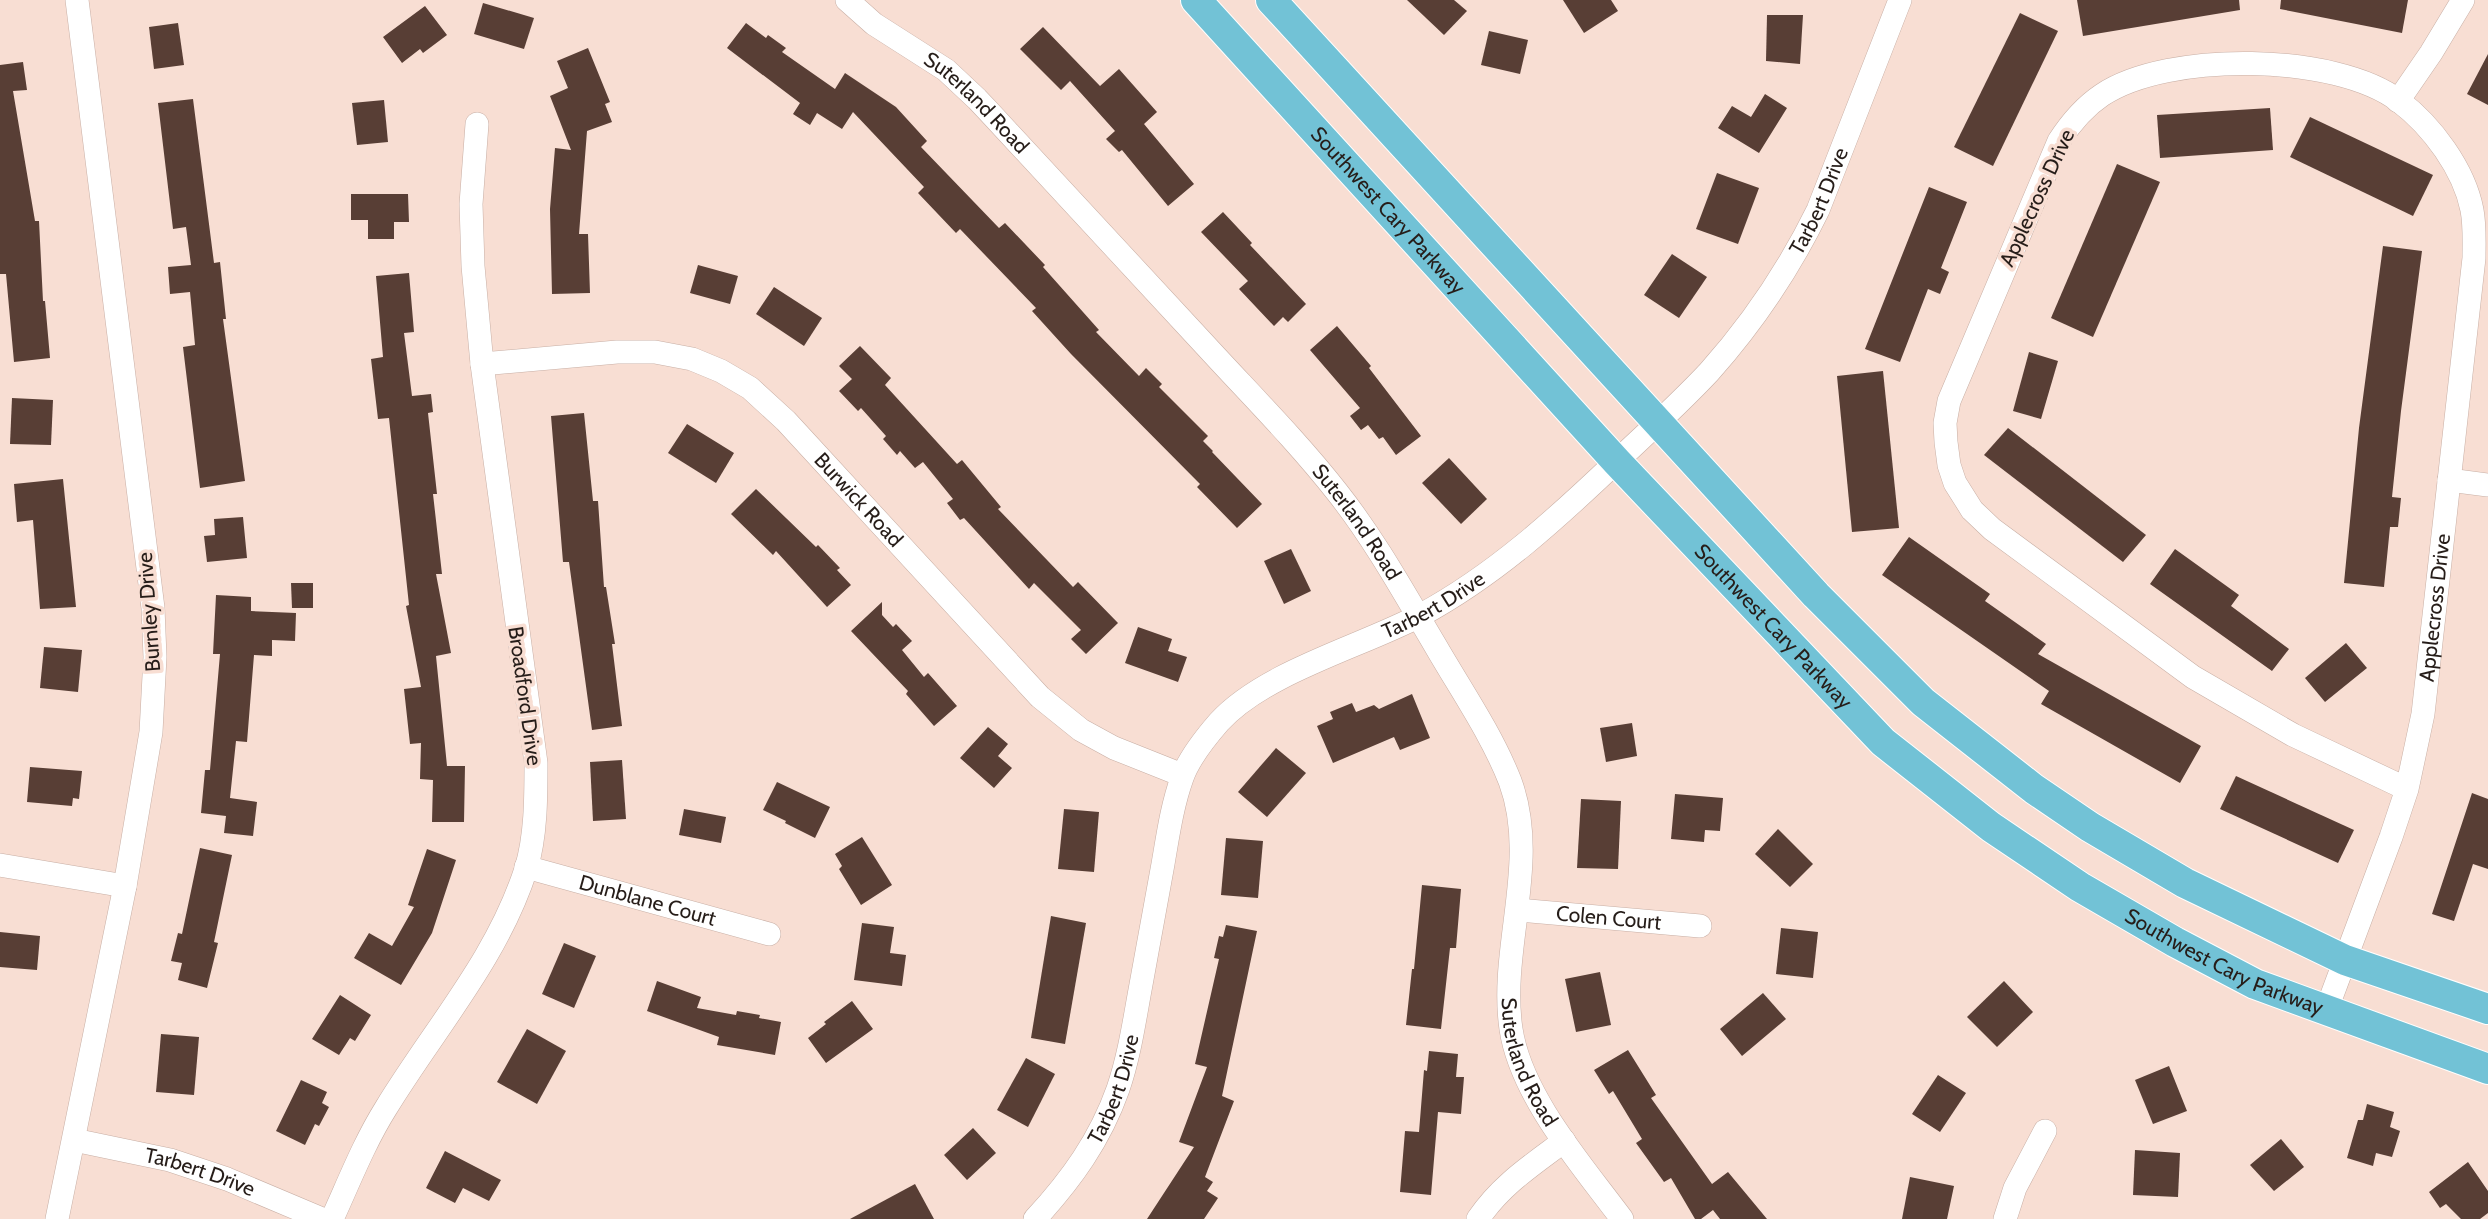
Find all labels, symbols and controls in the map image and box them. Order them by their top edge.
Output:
street label: Suterland Road [920,46,1034,158]
street label: Southwest Cary Parkway [1306,121,1471,300]
street label: Applecross Drive [1994,125,2079,270]
street label: Tarbert Drive [1784,144,1853,259]
street label: Burwick Road [809,447,908,552]
street label: Suterland Road [1307,459,1407,584]
street label: Applecross Drive [2414,532,2455,683]
street label: Southwest Cary Parkway [1690,539,1858,714]
street label: Burnley Drive [132,551,165,673]
street label: Tarbert Drive [1378,566,1490,644]
street label: Broadford Drive [503,625,548,767]
street label: Dunblane Court [576,869,719,931]
street label: Colen Court [1555,900,1662,935]
street label: Southwest Cary Parkway [2121,903,2327,1020]
street label: Suterland Road [1497,997,1563,1131]
street label: Tarbert Drive [1082,1032,1144,1148]
street label: Tarbert Drive [143,1142,259,1201]

